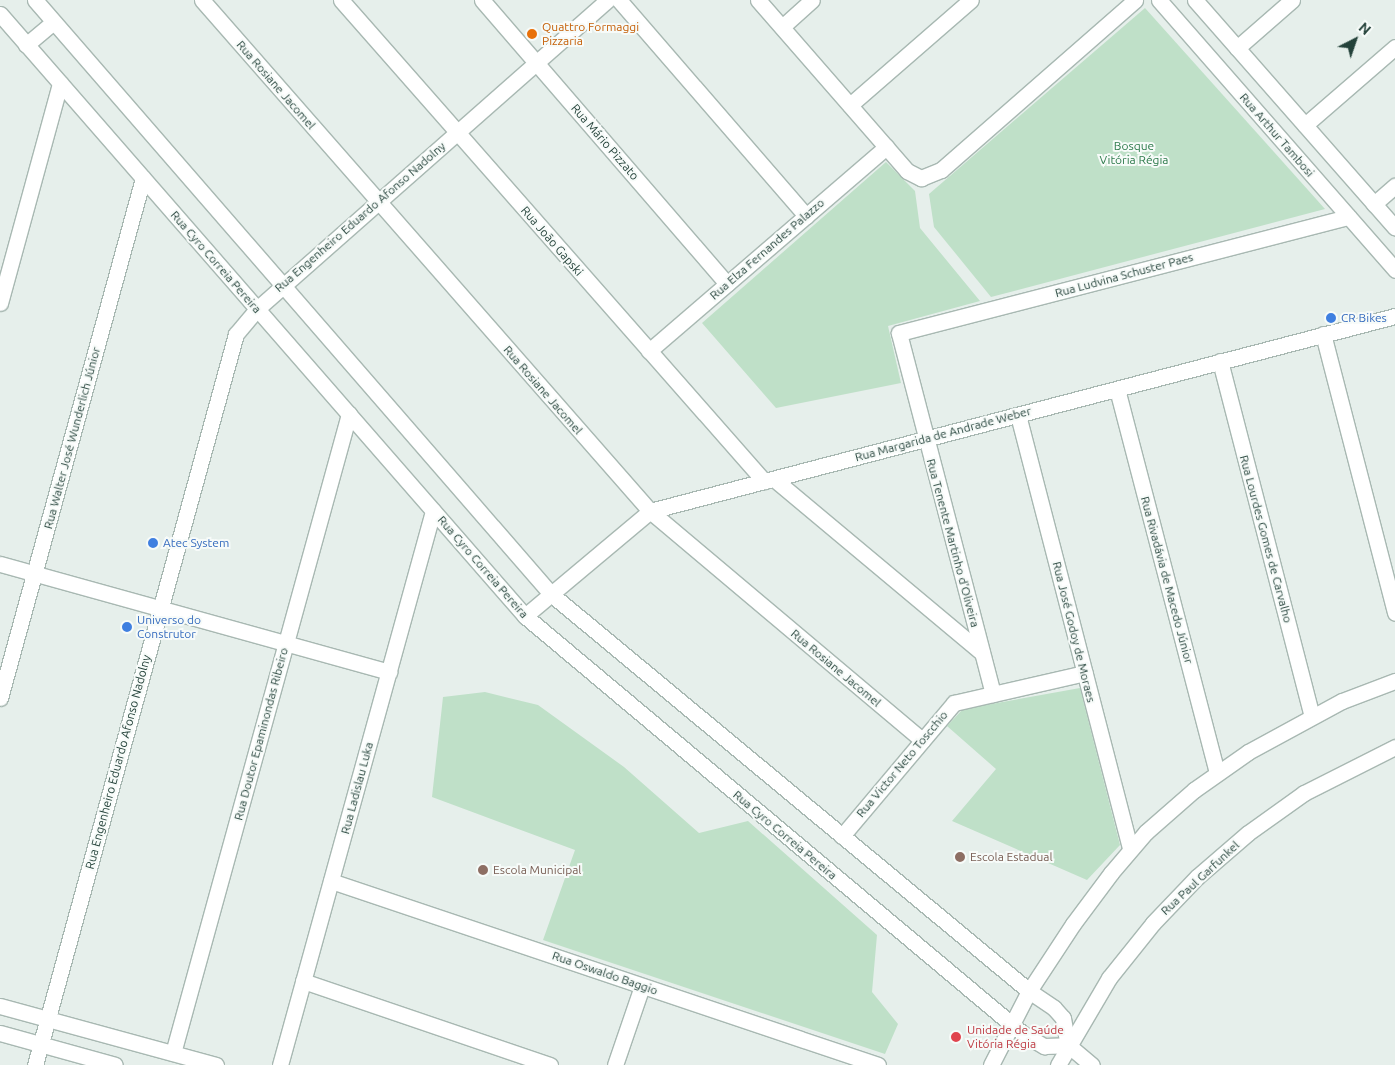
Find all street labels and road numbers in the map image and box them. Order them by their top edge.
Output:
street label: Rua Rosiane Jacomel [234,38,318,132]
street label: Rua Arthur Tambosi [1237,90,1317,180]
street label: Rua Mário Pizzato [568,101,642,183]
street label: Rua Engenheiro Eduardo Afonso Nadolny [272,139,448,295]
street label: Rua Elza Fernandes Palazzo [707,195,827,303]
street label: Rua João Gapski [518,203,586,279]
street label: Rua Cyro Correia Pereira [168,208,264,316]
street label: Rua Ludvina Schuster Paes [1053,250,1195,300]
street label: Rua Rosiane Jacomel [501,343,585,437]
street label: Rua Walter José Wunderlich Júnior [41,345,103,531]
street label: Rua Margarida de Andrade Weber [853,404,1033,464]
street label: Rua Lourdes Gomes de Carvalho [1237,454,1295,624]
street label: Rua Tenente Martinho d'Oliveira [924,457,982,629]
street label: Rua Rivadávia de Macedo Júnior [1138,495,1196,665]
street label: Rua Cyro Correia Pereira [435,513,531,621]
street label: Rua José Godoy de Moraes [1050,560,1098,704]
street label: Rua Rosiane Jacomel [788,626,884,710]
street label: Rua Doutor Epaminondas Ribeiro [231,646,291,822]
street label: Rua Engenheiro Eduardo Afonso Nadolny [82,653,154,871]
street label: Rua Victor Neto Toscchio [853,708,951,820]
street label: Rua Ladislau Luka [338,740,376,836]
street label: Rua Cyro Correia Pereira [730,787,840,883]
street label: Rua Paul Garfunkel [1158,838,1242,918]
street label: Rua Oswaldo Baggio [550,948,660,998]

